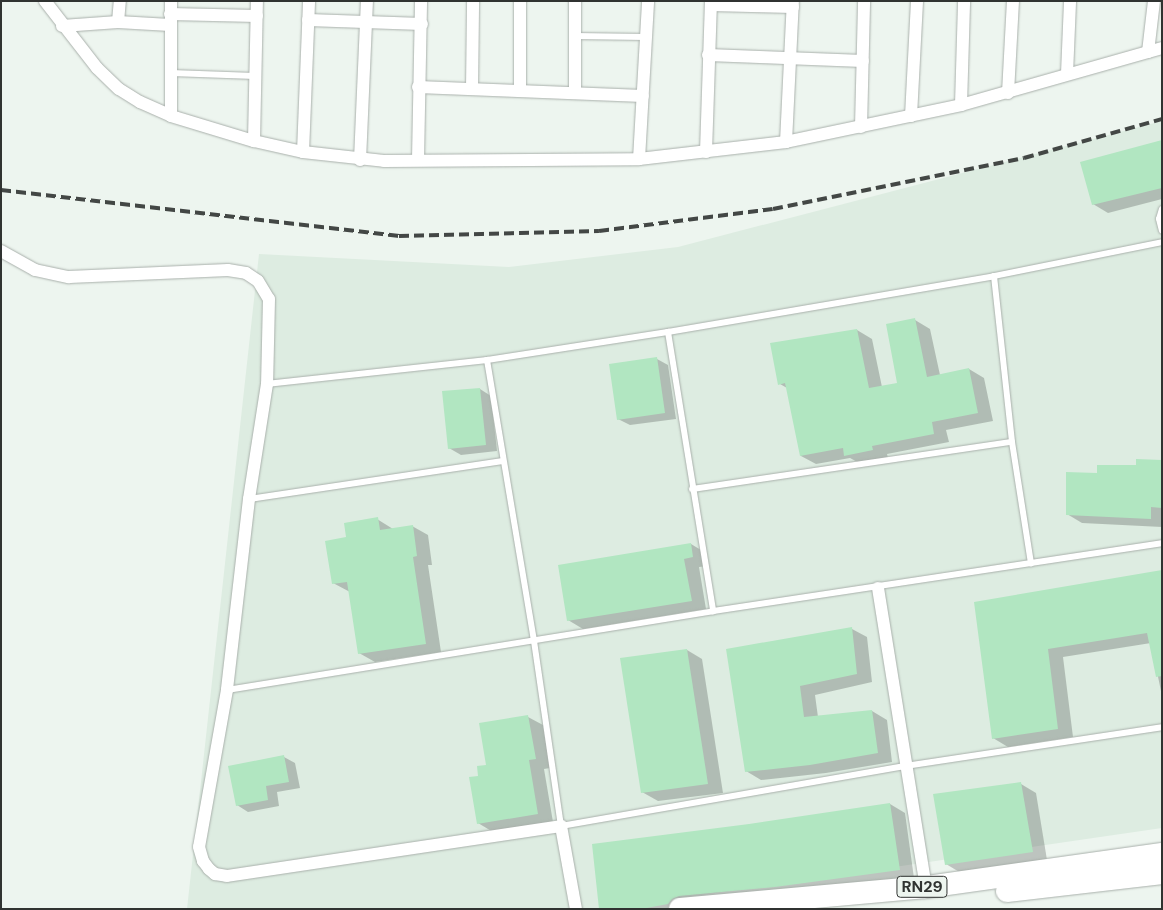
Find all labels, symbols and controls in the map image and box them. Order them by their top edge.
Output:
road number: RN29 [896,874,948,900]

